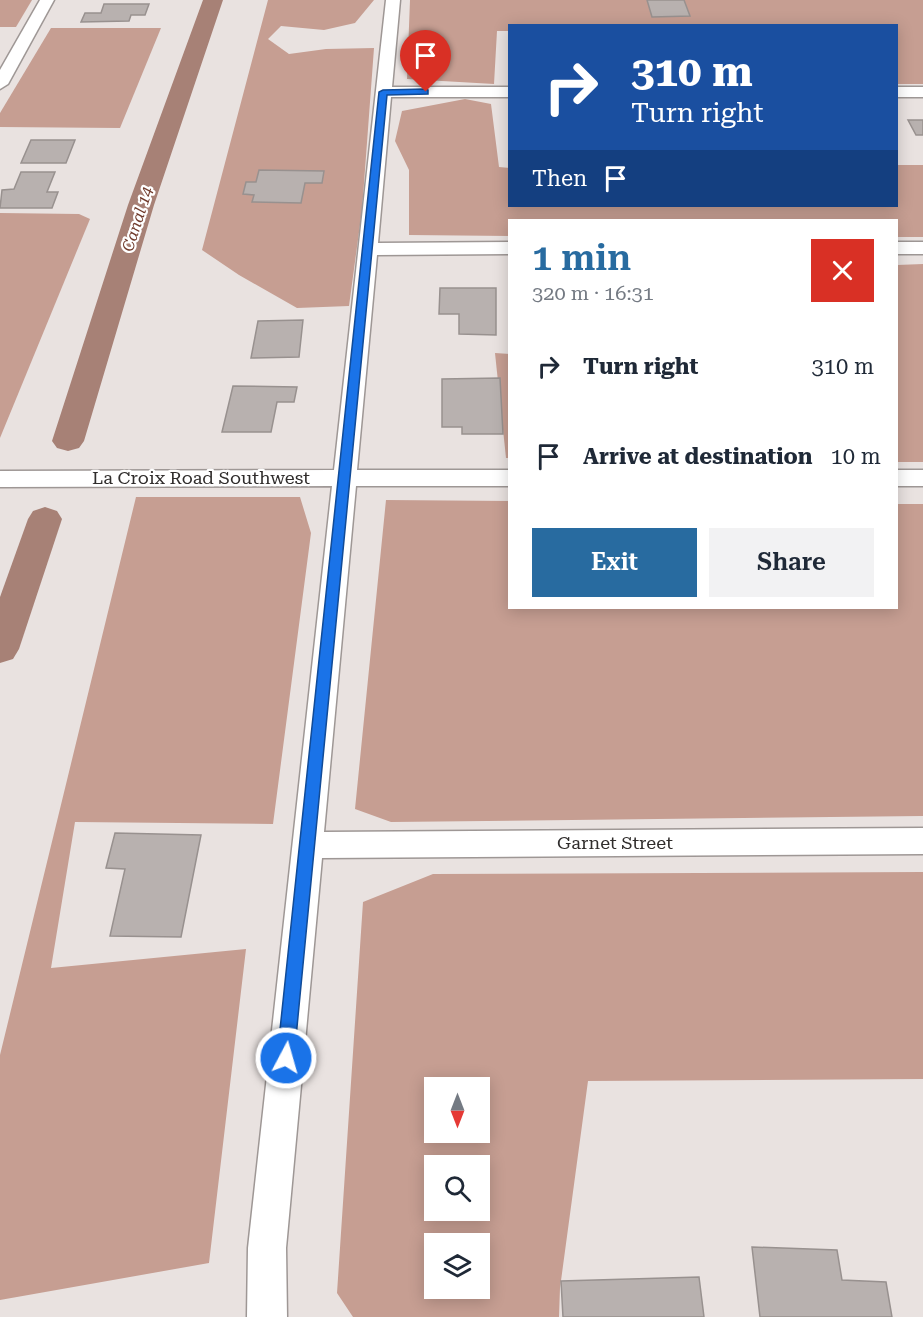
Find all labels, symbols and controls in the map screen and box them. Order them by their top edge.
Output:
pin [400,30,451,92]
icon: arrive [409,39,442,72]
text: 310 m [631,47,753,96]
icon: right [532,48,610,126]
text: Turn right [631,97,764,129]
icon: arrive [599,162,632,195]
text: Then [532,166,587,191]
water label: Canal 14 [118,184,157,254]
text: 1 min [532,237,631,279]
button: close [811,239,874,302]
text: 320 m · 16:31 [532,281,654,305]
icon: right [532,350,565,383]
text: Turn right [583,354,698,379]
text: 310 m [811,354,874,379]
icon: arrive [532,440,565,473]
text: Arrive at destination [583,444,812,469]
text: 10 m [830,444,881,469]
street label: La Croix Road Southwest [92,467,310,488]
button: Exit [532,528,697,597]
button: Share [709,528,874,597]
street label: Garnet Street [557,832,673,853]
position arrow [254,1026,318,1090]
north arrow [424,1077,490,1143]
map controls [424,1077,490,1299]
button: search [424,1155,490,1221]
button: layers [424,1233,490,1299]

